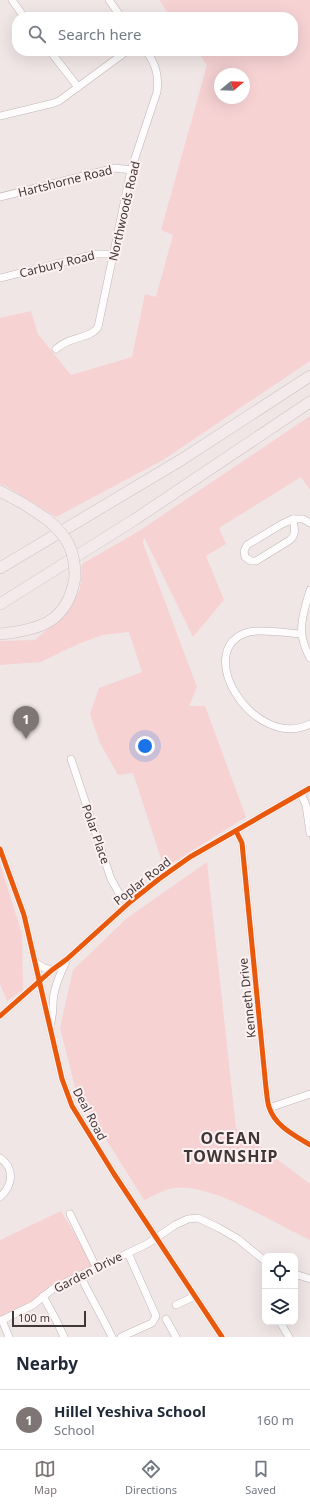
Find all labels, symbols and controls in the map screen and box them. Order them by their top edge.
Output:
search box [12,12,298,56]
icon: search [26,23,48,45]
text: Search here [58,24,141,44]
north arrow [214,68,250,104]
street label: Northwoods Road [104,159,144,263]
street label: Hartshorne Road [16,161,114,201]
street label: Carbury Road [18,246,96,282]
pin: 1 [13,706,39,739]
your location [135,736,155,756]
street label: Polar Place [78,802,114,866]
street label: Poplar Road [110,853,174,909]
street label: Kenneth Drive [234,957,260,1039]
street label: Deal Road [69,1085,111,1143]
district label: OCEAN TOWNSHIP [183,1127,279,1167]
street label: Garden Drive [51,1247,125,1296]
map controls [262,1253,298,1325]
button: locate [262,1253,298,1289]
button: layers [262,1289,298,1325]
scale bar [12,1309,86,1328]
text: 100 m [18,1310,50,1325]
text: Nearby [16,1352,78,1375]
text: Hillel Yeshiva School [54,1401,206,1421]
text: 1 [25,1411,33,1429]
text: 160 m [256,1411,294,1429]
text: School [54,1421,95,1439]
tab: Map [34,1458,57,1497]
tab: Directions [125,1458,177,1497]
tab: Saved [245,1458,276,1497]

